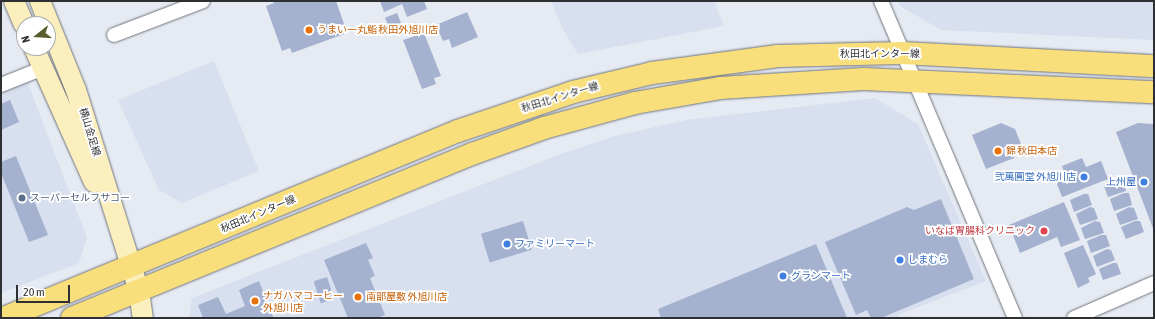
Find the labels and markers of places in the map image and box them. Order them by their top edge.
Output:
place label: うまい一丸鮨 秋田外旭川店 [317,24,438,36]
marker: うまい一丸鮨 秋田外旭川店 [304,25,314,35]
place label: 錦 秋田本店 [1006,145,1057,157]
marker: 錦 秋田本店 [993,146,1003,156]
place label: 弐萬圓堂 外旭川店 [995,171,1076,183]
marker: 弐萬圓堂 外旭川店 [1079,172,1089,182]
place label: 上州屋 [1106,176,1136,188]
marker: 上州屋 [1139,177,1149,187]
place label: スーパーセルフサコー [30,192,130,204]
marker: スーパーセルフサコー [17,193,27,203]
place label: いなば胃腸科クリニック [925,225,1035,237]
marker: いなば胃腸科クリニック [1038,225,1050,237]
place label: ファミリーマート [515,238,595,250]
marker: ファミリーマート [502,239,512,249]
place label: しまむら [908,254,948,266]
marker: しまむら [895,255,905,265]
place label: グランマート [791,270,851,282]
marker: グランマート [778,271,788,281]
place label: ナガハマコーヒー 外旭川店 [263,289,343,312]
place label: 南部屋敷 外旭川店 [366,291,447,303]
marker: 南部屋敷 外旭川店 [353,292,363,302]
marker: ナガハマコーヒー 外旭川店 [250,296,260,306]

